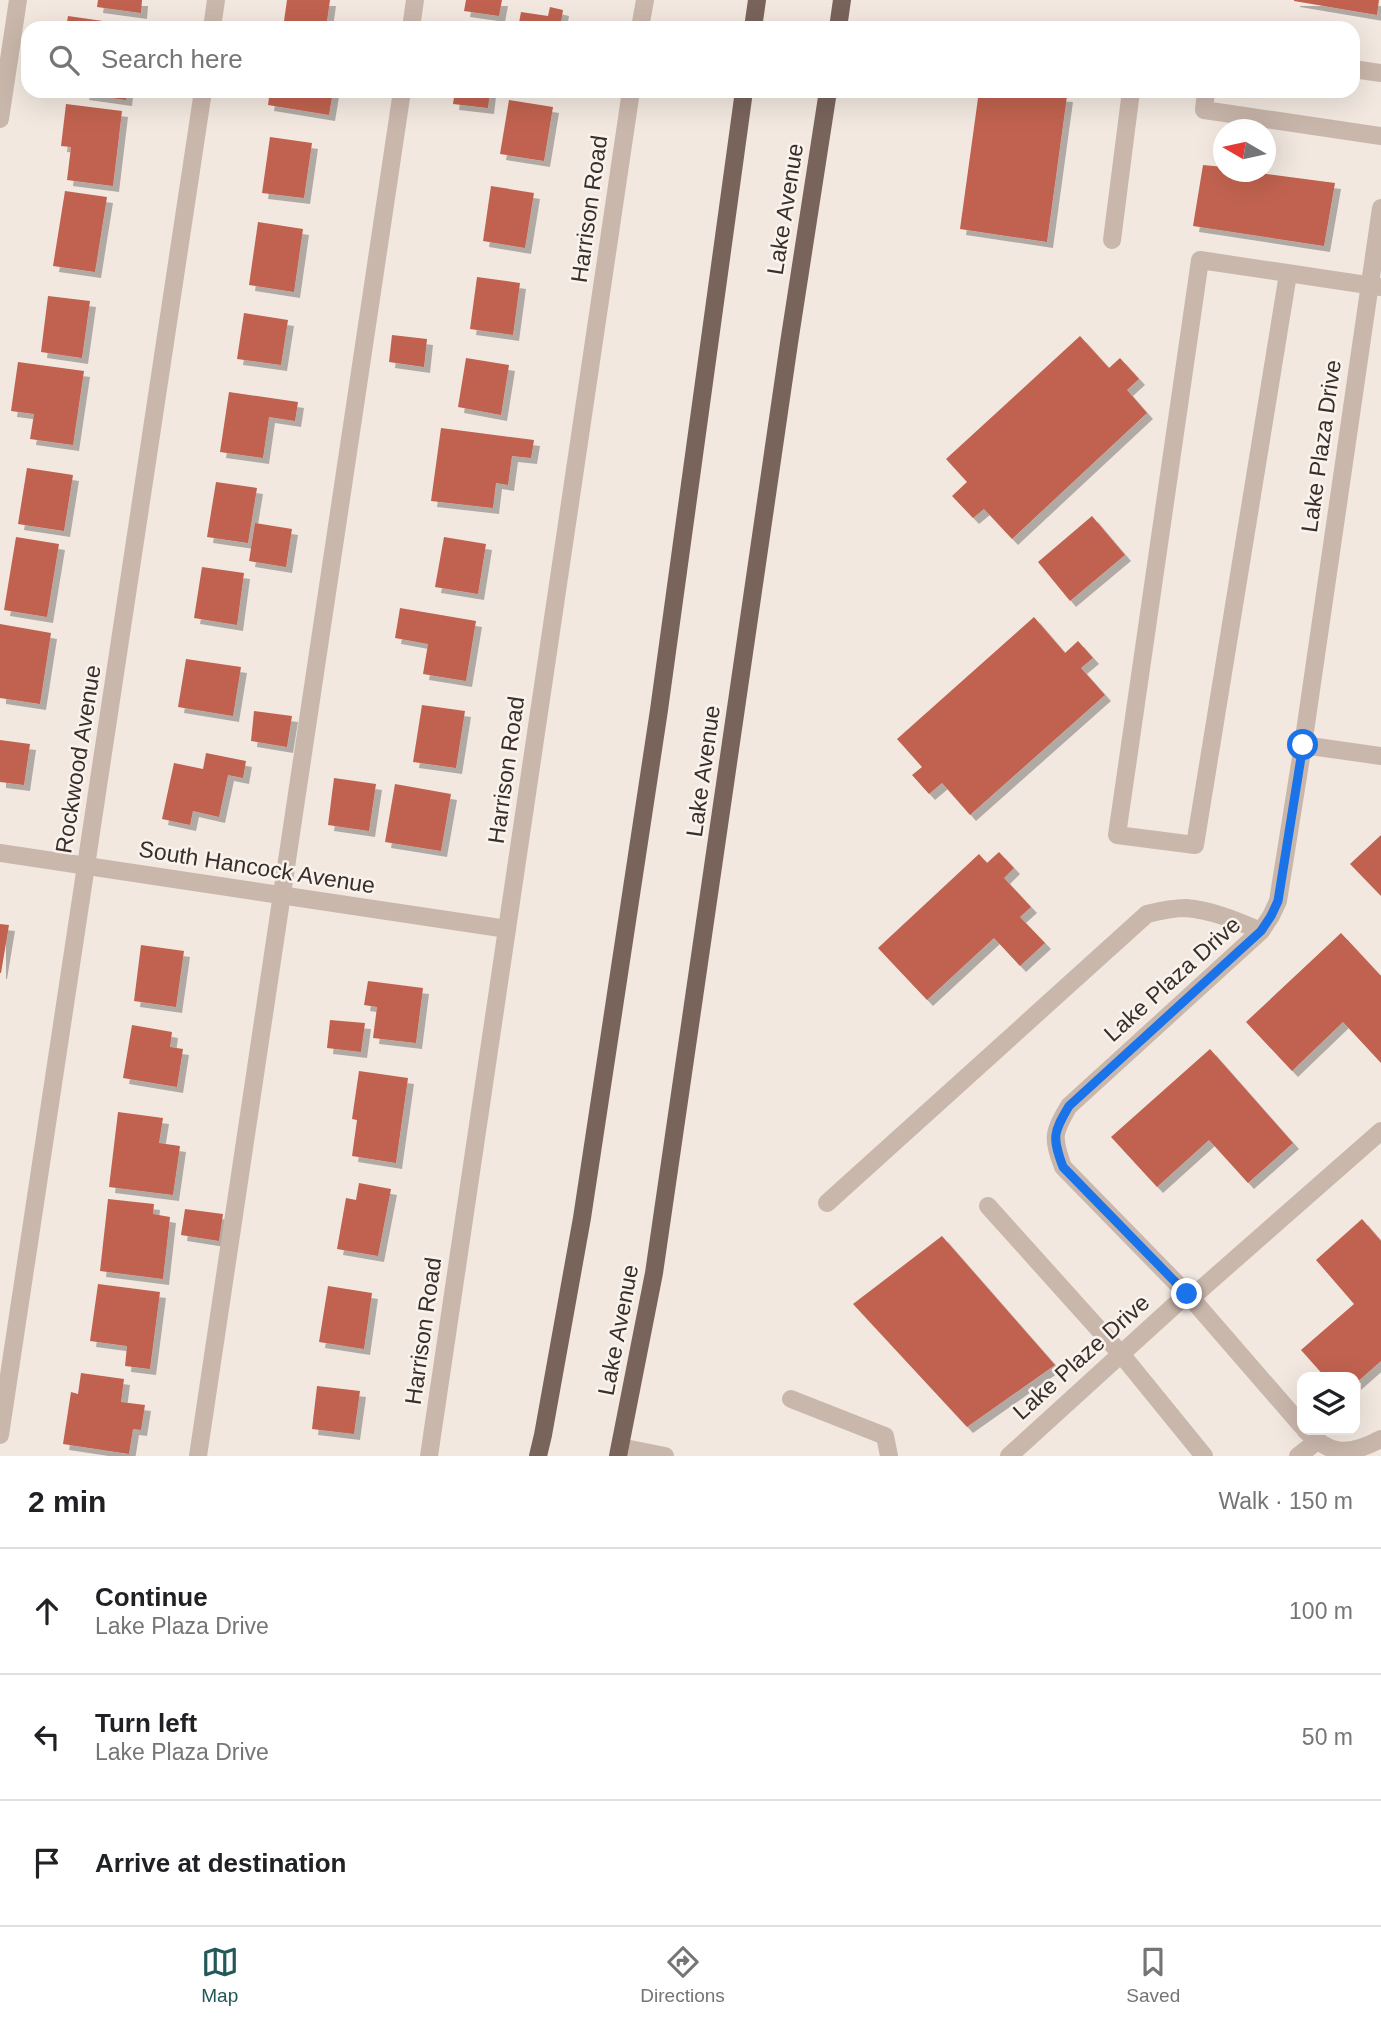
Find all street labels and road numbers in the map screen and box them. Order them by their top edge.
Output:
street label: Harrison Road [566,134,612,284]
street label: Lake Avenue [762,141,808,277]
street label: Lake Plaza Drive [1296,358,1346,534]
street label: Rockwood Avenue [50,663,106,855]
street label: Harrison Road [483,695,529,845]
street label: Lake Avenue [681,704,725,838]
street label: South Hancock Avenue [137,835,377,899]
street label: Lake Plaza Drive [1099,911,1245,1047]
street label: Harrison Road [400,1256,446,1406]
street label: Lake Avenue [593,1262,643,1398]
street label: Lake Plaze Drive [1008,1289,1154,1425]

